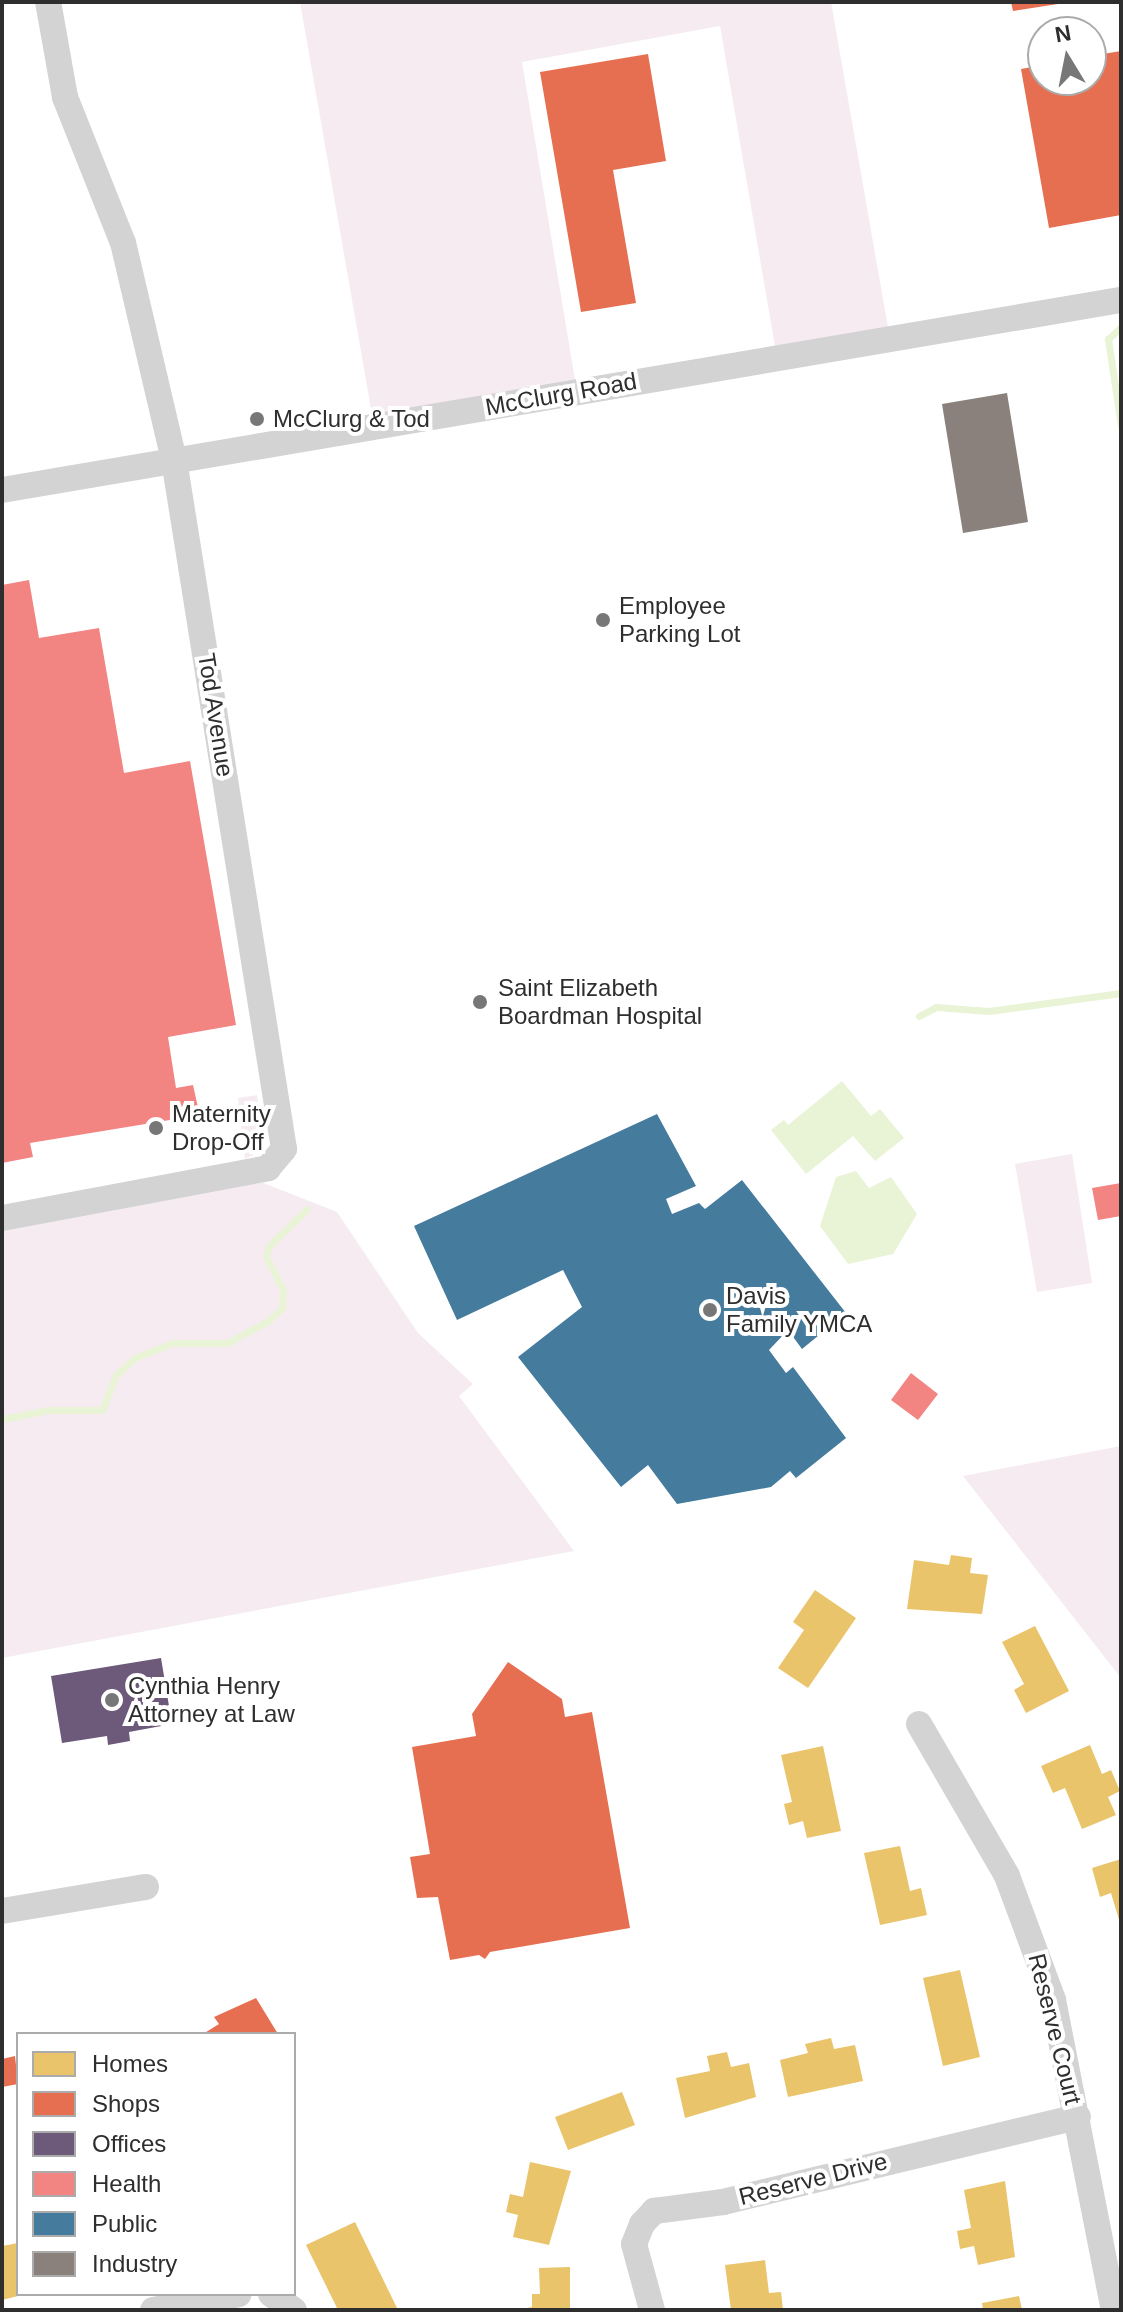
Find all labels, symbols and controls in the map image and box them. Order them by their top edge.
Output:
north arrow [1027,16,1107,96]
text: N [1053,20,1073,48]
street label: McClurg Road [483,367,639,421]
place label: McClurg & Tod [273,405,430,433]
marker: McClurg & Tod [248,410,266,428]
place label: Employee Parking Lot [619,592,740,648]
marker: Employee Parking Lot [594,611,612,629]
street label: Tod Avenue [192,650,240,780]
place label: Saint Elizabeth Boardman Hospital [498,974,702,1030]
marker: Saint Elizabeth Boardman Hospital [469,991,491,1013]
place label: Maternity Drop-Off [172,1100,271,1156]
marker: Maternity Drop-Off [147,1119,165,1137]
place label: Davis Family YMCA [726,1282,873,1338]
marker: Davis Family YMCA [701,1301,719,1319]
place label: Cynthia Henry Attorney at Law [128,1672,295,1728]
marker: Cynthia Henry Attorney at Law [103,1691,121,1709]
street label: Reserve Court [1022,1950,1088,2108]
legend [16,2032,296,2296]
text: Homes [92,2050,168,2077]
text: Shops [92,2090,160,2117]
text: Offices [92,2130,166,2157]
street label: Reserve Drive [736,2147,890,2211]
text: Health [92,2170,161,2197]
text: Public [92,2210,157,2237]
text: Industry [92,2250,177,2277]

